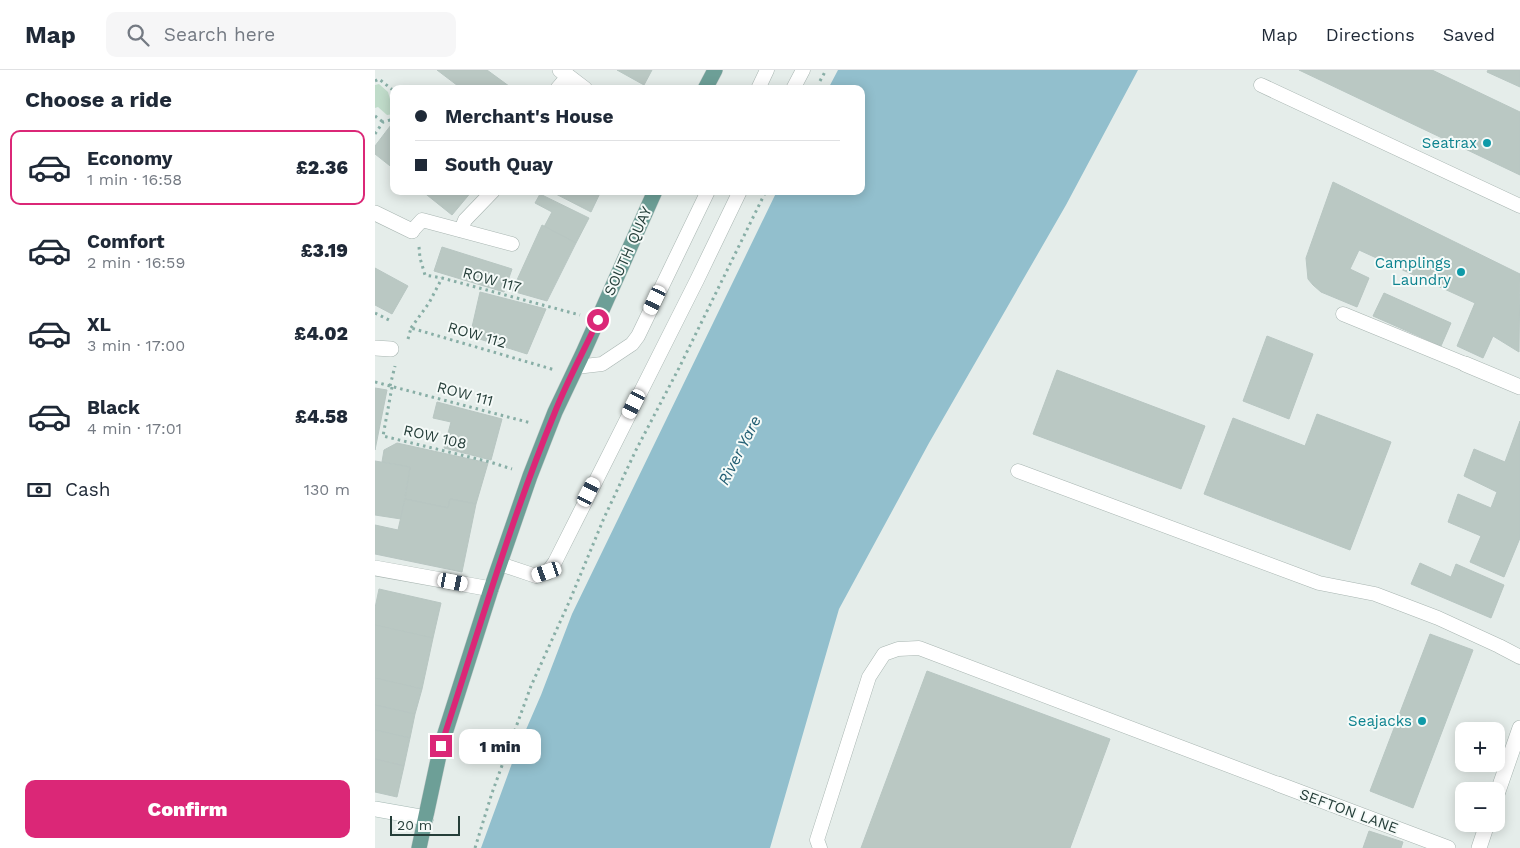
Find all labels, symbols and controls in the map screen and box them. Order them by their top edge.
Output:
search box [106,12,456,57]
text: Map [25,21,76,49]
icon: search [124,21,152,49]
text: Search here [164,23,275,46]
text: Map [1261,24,1298,45]
text: Directions [1326,24,1415,45]
text: Saved [1443,24,1495,45]
text: Choose a ride [25,87,172,112]
text: Merchant's House [445,105,613,128]
place label: Seatrax [1422,134,1477,152]
marker: Seatrax [1481,137,1493,149]
icon: car [27,145,72,190]
text: Economy [87,147,172,170]
text: South Quay [445,153,553,176]
text: £2.36 [296,156,348,179]
text: 1 min · 16:58 [87,170,182,189]
street label: SOUTH QUAY [600,203,656,298]
icon: car [27,228,72,273]
text: Comfort [87,230,165,253]
text: £3.19 [301,239,348,262]
text: 2 min · 16:59 [87,253,185,272]
place label: Camplings Laundry [1375,254,1451,289]
street label: ROW 117 [461,264,523,296]
marker: Camplings Laundry [1455,266,1467,278]
car [641,283,668,317]
route start [587,309,609,331]
icon: car [27,311,72,356]
text: XL [87,313,111,336]
street label: ROW 112 [446,318,508,352]
text: £4.02 [294,322,348,345]
text: 3 min · 17:00 [87,336,185,355]
street label: ROW 111 [435,378,495,410]
car [620,387,647,421]
icon: car [27,394,72,439]
text: Black [87,396,140,419]
text: £4.58 [295,405,348,428]
water label: River Yare [714,412,765,488]
text: 4 min · 17:01 [87,419,182,438]
street label: ROW 108 [402,421,468,453]
car [575,475,602,509]
icon: cash [25,476,53,504]
text: Cash [65,478,111,501]
text: 130 m [304,480,350,499]
car [530,560,563,584]
car [436,572,469,592]
place label: Seajacks [1348,712,1412,730]
marker: Seajacks [1416,715,1428,727]
map controls [1455,722,1505,832]
button: + [1455,722,1505,772]
callout: 1 min [459,728,541,764]
route end [430,735,452,757]
text: 1 min [479,737,521,756]
button: Confirm [25,780,350,838]
button: − [1455,782,1505,832]
street label: SEFTON LANE [1297,785,1401,837]
scale bar [390,813,460,836]
text: 20 m [397,817,432,833]

